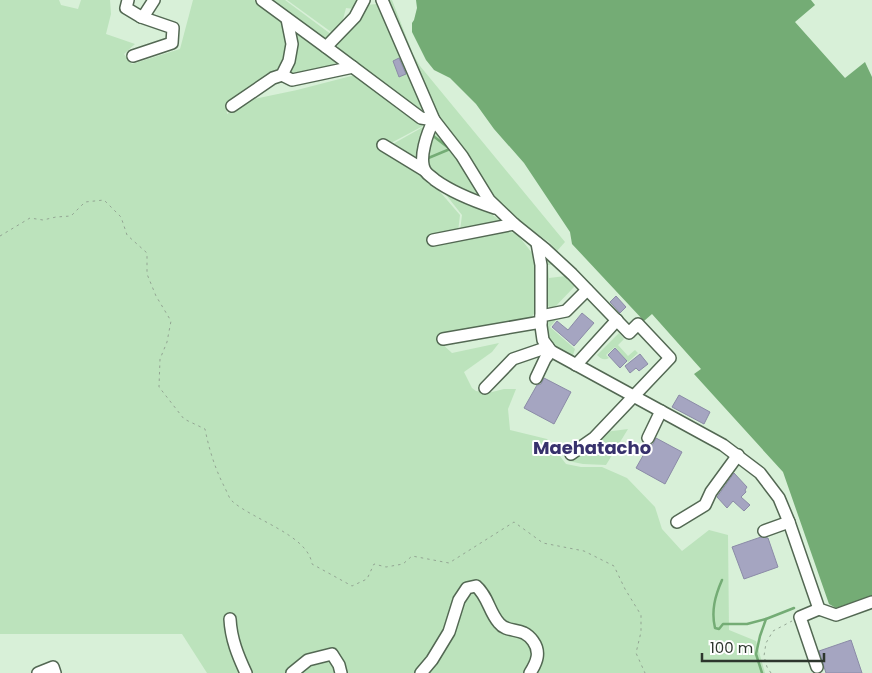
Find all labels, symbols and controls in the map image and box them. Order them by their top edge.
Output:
district label: Maehatacho [533,435,651,460]
scale bar [702,630,824,662]
text: 100 m [710,637,753,658]

